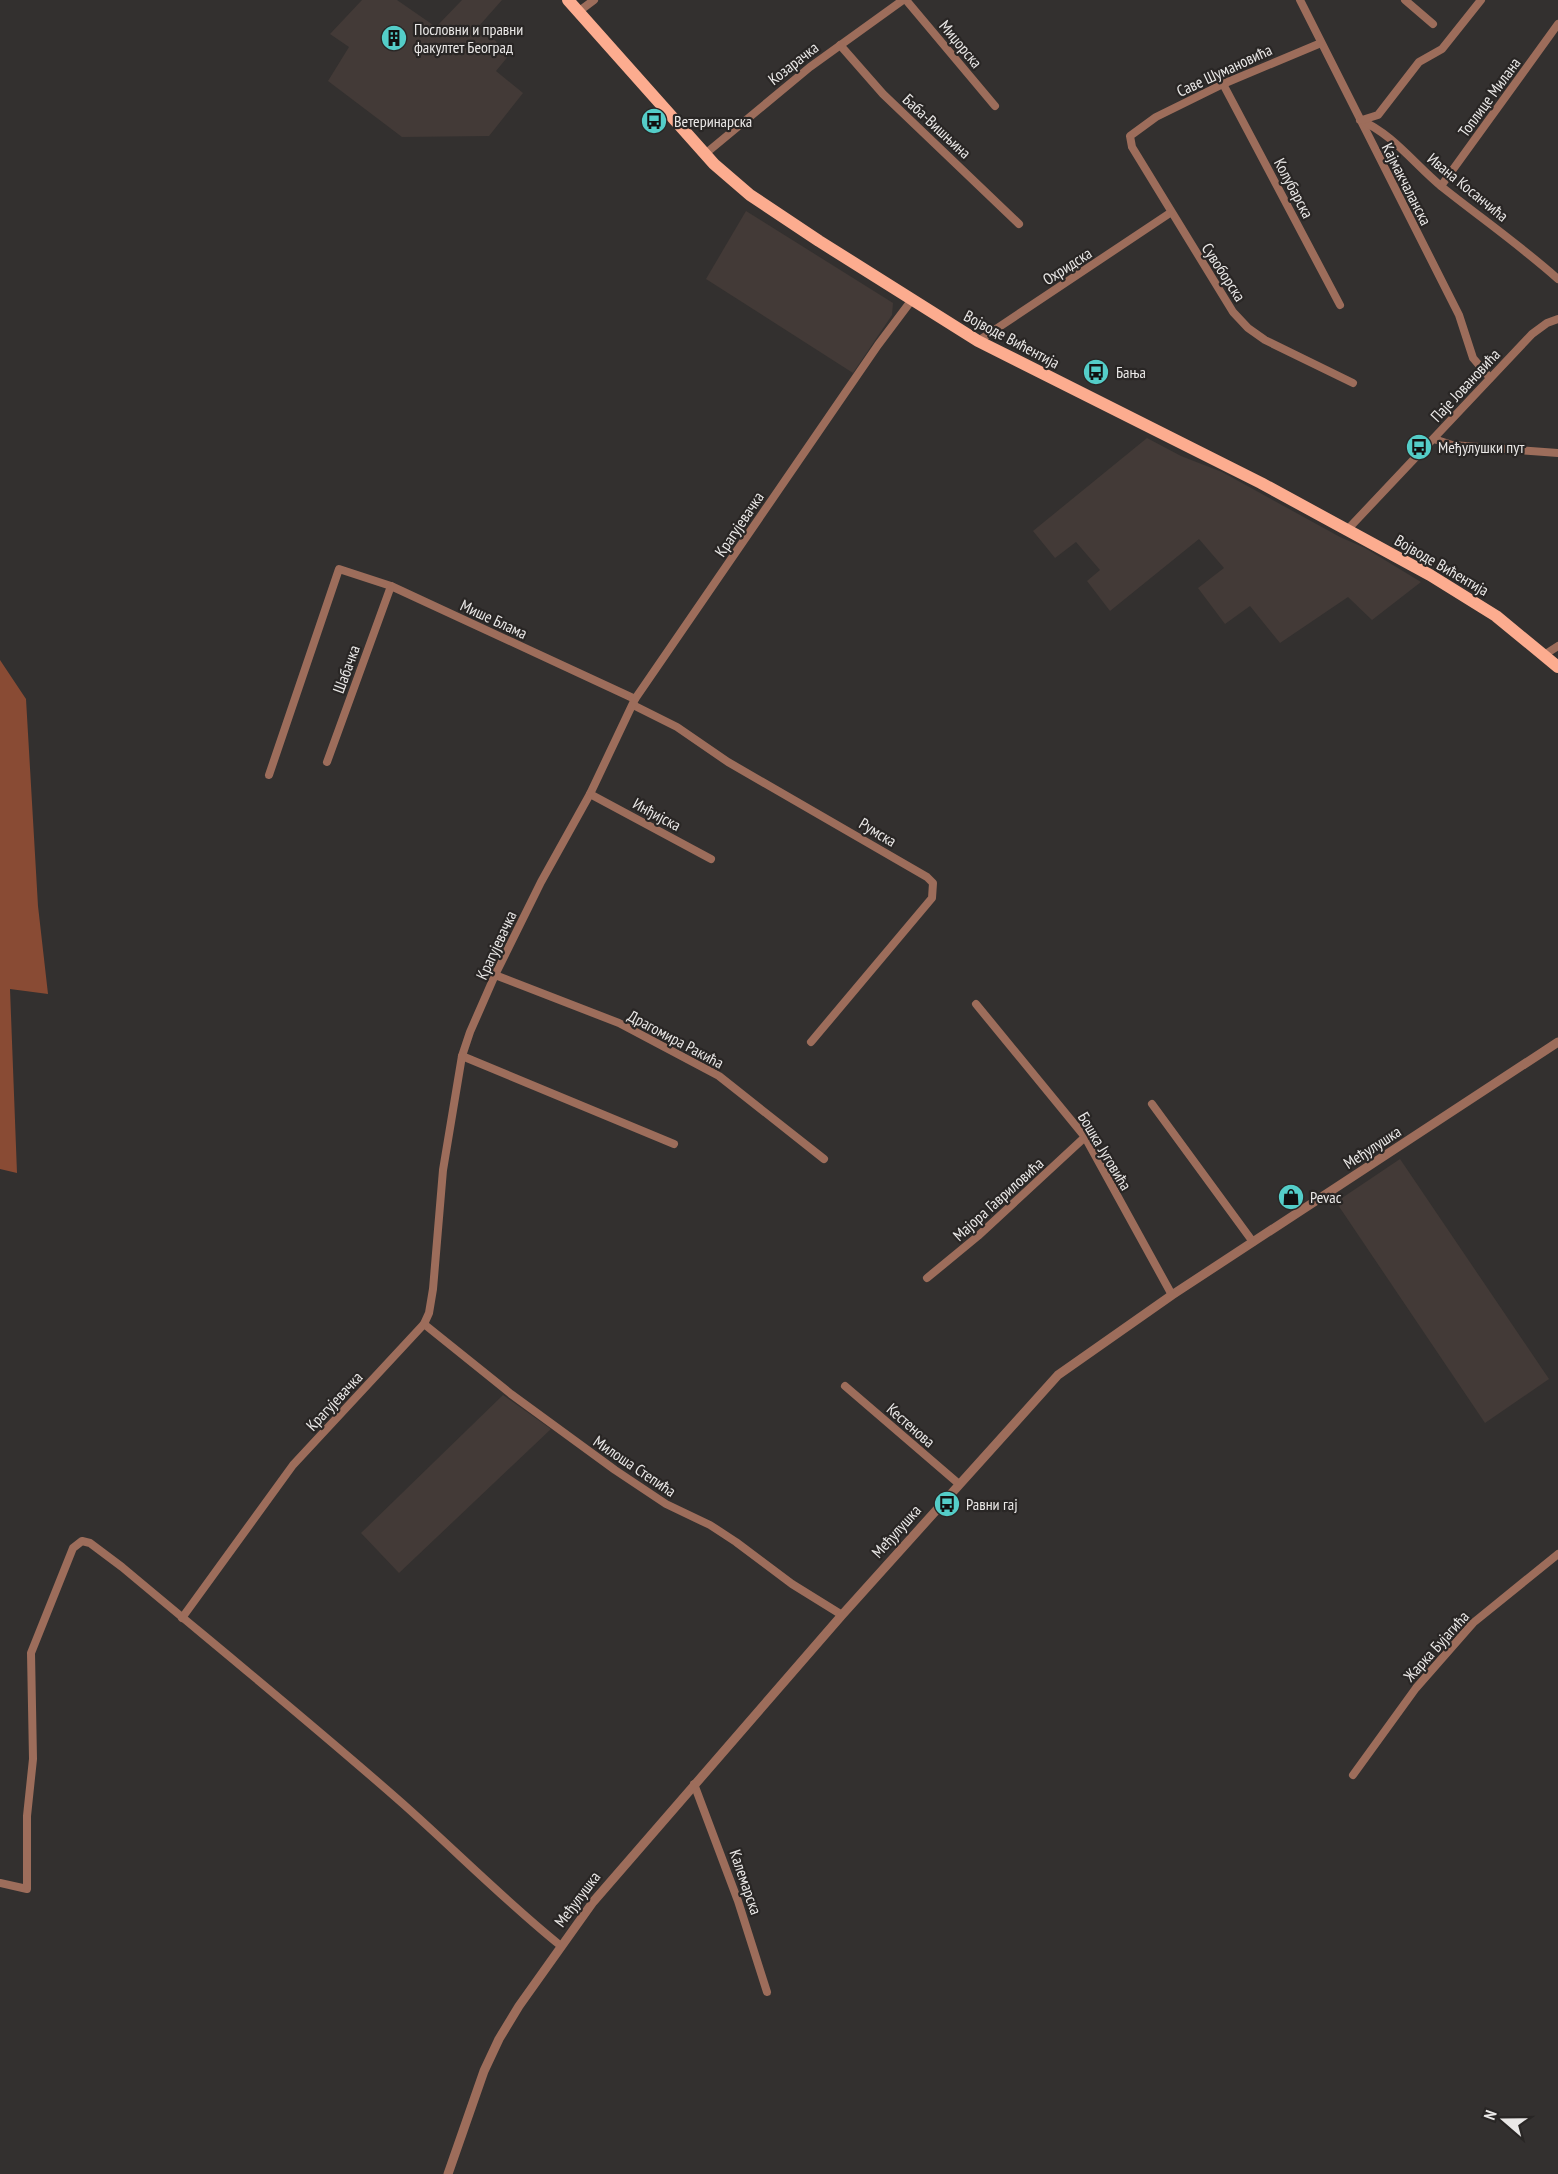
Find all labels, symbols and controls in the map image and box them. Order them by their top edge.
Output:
street label: Миџорска [935,16,987,72]
place label: Пословни и правни факултет Београд [414,19,523,57]
building icon: Пословни и правни факултет Београд [379,23,409,53]
street label: Козарачка [764,37,822,89]
street label: Саве Шумановића [1173,39,1275,101]
street label: Топлице Милана [1453,53,1525,141]
street label: Баба-Вишњина [899,89,975,163]
bus stop icon: Ветеринарска [639,106,669,136]
place label: Ветеринарска [674,111,752,131]
street label: Кајмакчаланска [1378,140,1436,228]
street label: Ивана Косанчића [1424,148,1512,226]
street label: Колубарска [1270,155,1318,221]
street label: Сувоборска [1198,239,1250,305]
street label: Охридска [1039,243,1095,289]
street label: Војводе Вићентија [961,305,1063,373]
street label: Паје Јовановића [1426,344,1504,426]
bus stop icon: Бања [1081,357,1111,387]
place label: Бања [1116,362,1146,382]
bus stop icon: Међулушки пут [1404,432,1434,462]
place label: Међулушки пут [1438,437,1525,457]
street label: Крагујевачка [710,488,768,560]
street label: Војводе Вићентија [1391,530,1493,600]
street label: Мише Блама [457,595,531,643]
street label: Шабачка [328,642,364,696]
street label: Инђијска [630,793,684,835]
street label: Румска [856,813,900,851]
street label: Крагујевачка [471,907,521,983]
street label: Драгомира Ракића [625,1005,727,1073]
street label: Бошка Југовића [1074,1108,1136,1194]
street label: Међулушка [1340,1121,1404,1173]
street label: Мајора Гавриловића [949,1153,1047,1245]
shop icon: Pevac [1276,1182,1306,1212]
place label: Pevac [1310,1187,1342,1207]
street label: Крагујевачка [302,1367,366,1435]
street label: Кестенова [883,1399,939,1451]
street label: Милоша Степића [590,1431,680,1501]
bus stop icon: Равни гај [932,1489,962,1519]
place label: Равни гај [966,1494,1018,1514]
street label: Међулушка [867,1500,925,1562]
street label: Жарка Бујагића [1398,1607,1473,1686]
street label: Калемарска [726,1847,766,1917]
street label: Међулушка [550,1867,604,1931]
north arrow [1474,2090,1534,2150]
text: N [1479,2107,1501,2122]

